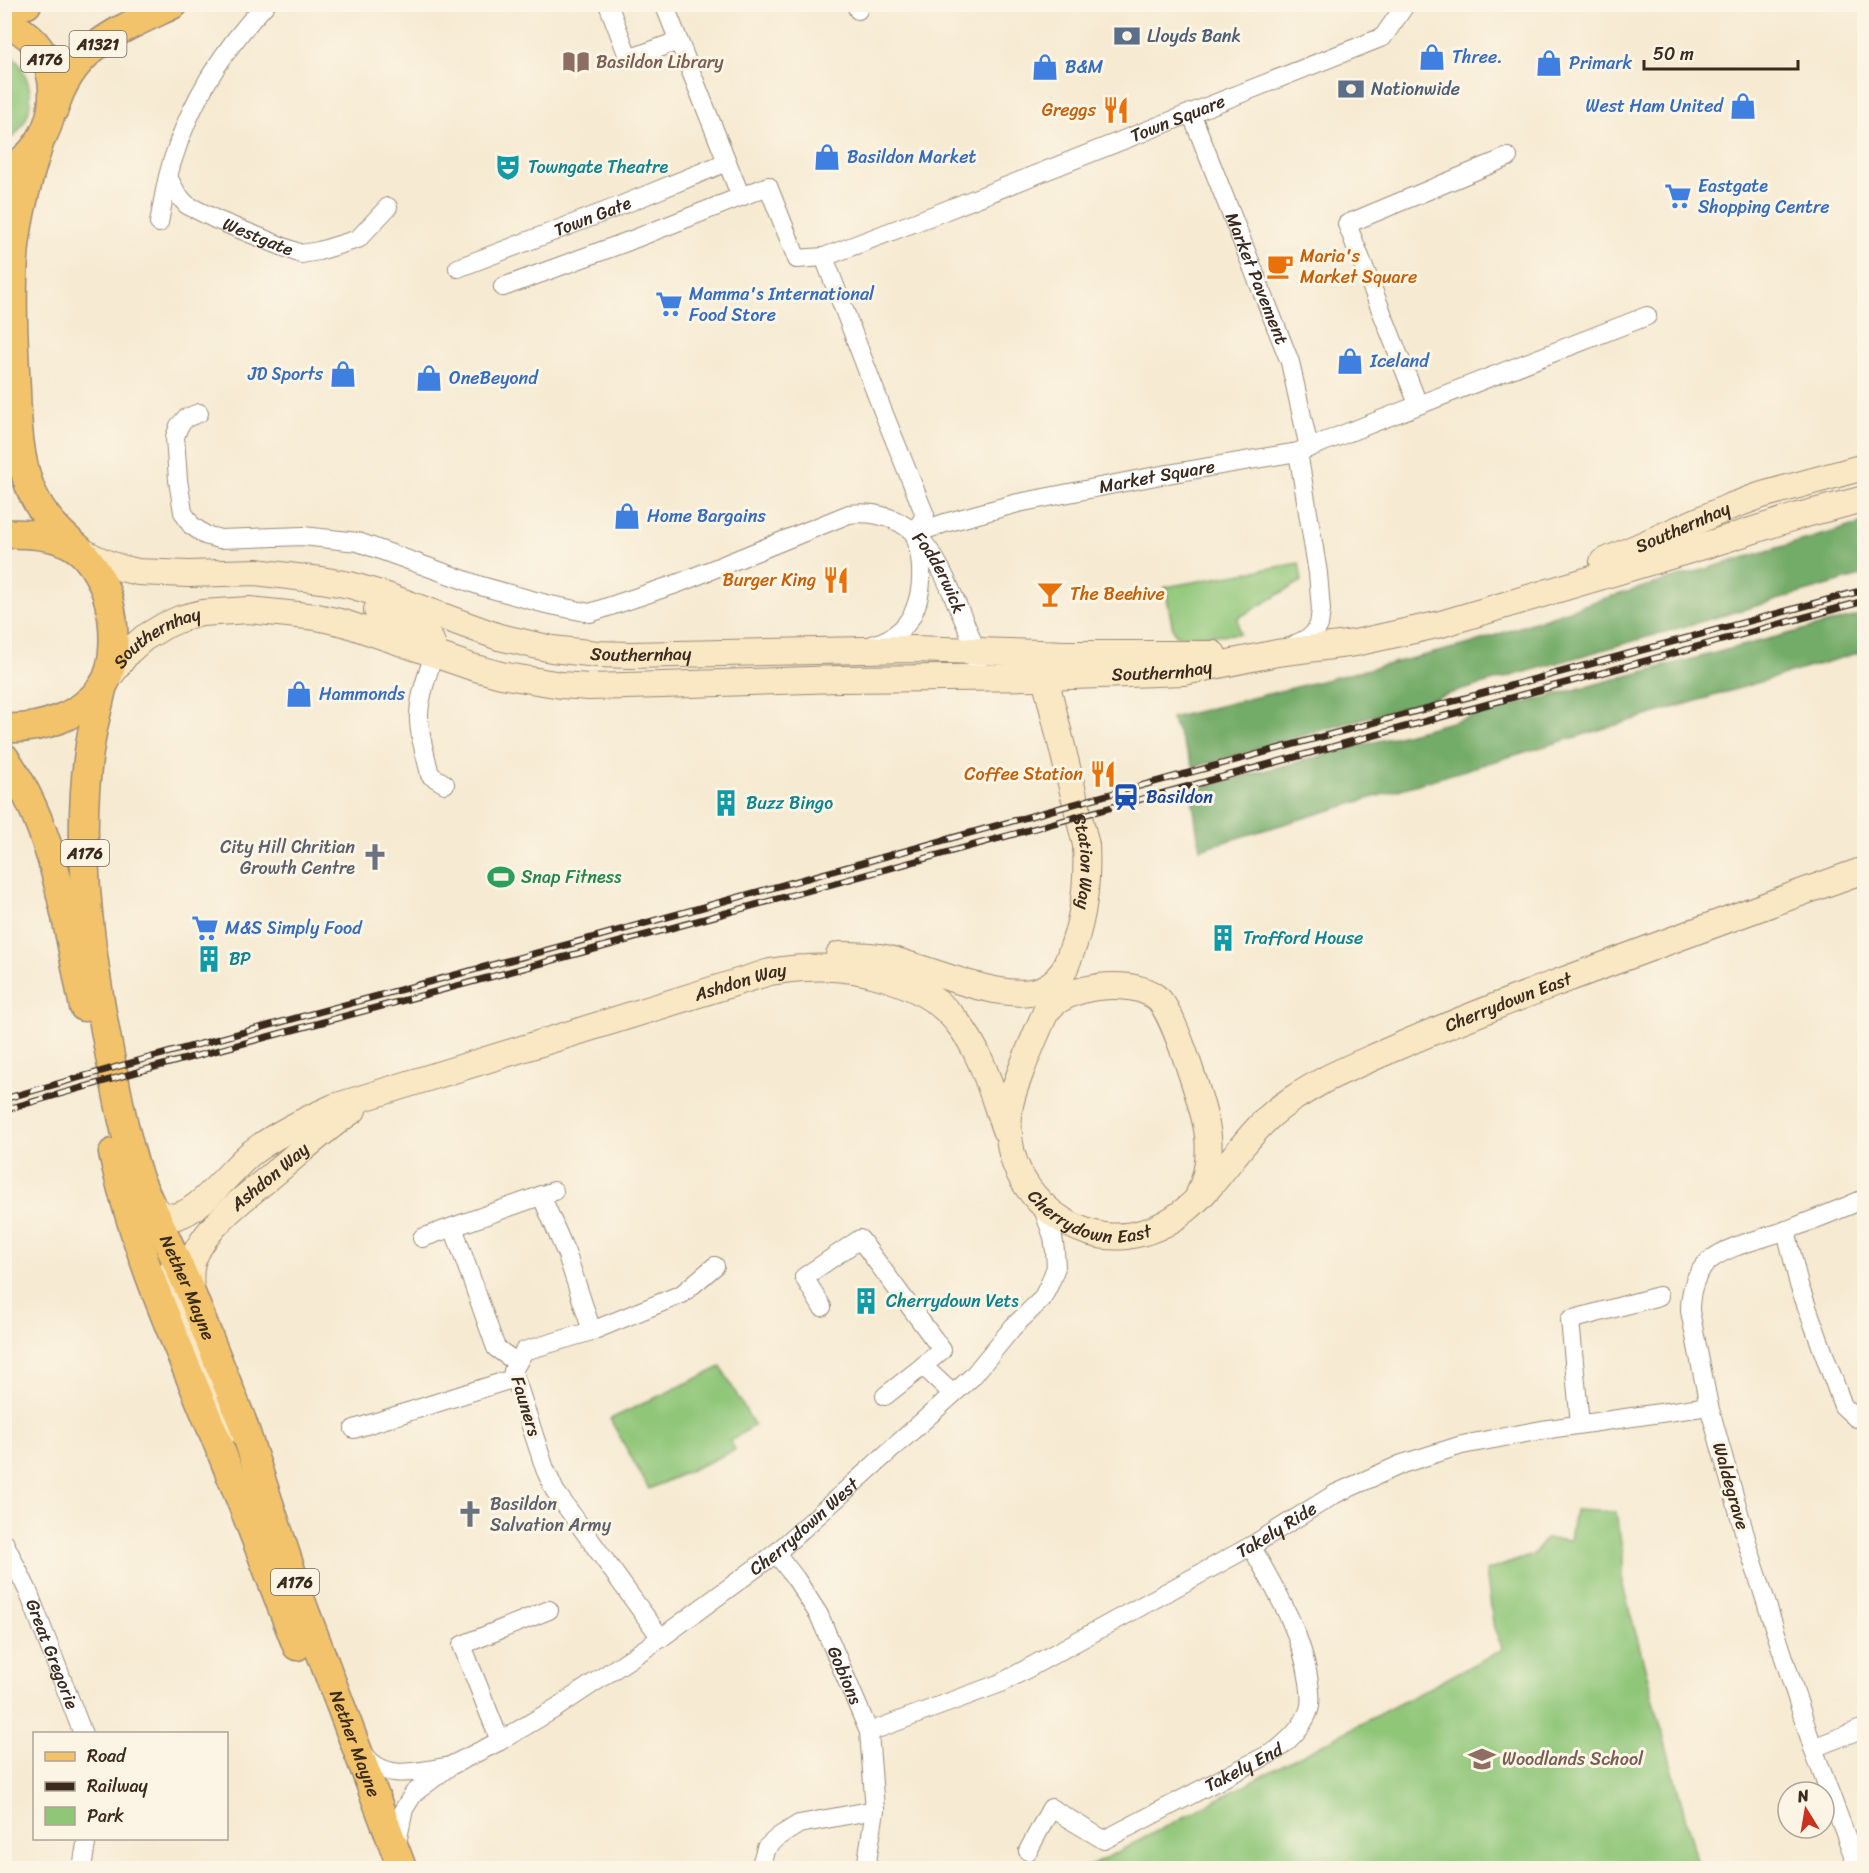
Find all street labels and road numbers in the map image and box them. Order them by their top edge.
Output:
road number: A1321 [70,31,126,57]
road number: A176 [21,46,69,72]
street label: Town Square [1125,85,1230,152]
street label: Town Gate [549,187,636,246]
street label: Market Pavement [1216,207,1298,350]
street label: Westgate [218,208,299,265]
street label: Market Square [1096,450,1217,503]
street label: Southernhay [1630,492,1736,562]
street label: Fodderwick [904,523,975,619]
street label: Southernhay [104,598,205,676]
street label: Southernhay [589,637,692,671]
street label: Southernhay [1111,650,1216,691]
street label: Station Way [1063,810,1103,913]
road number: A176 [61,840,109,866]
street label: Ashdon Way [689,954,789,1011]
street label: Cherrydown East [1440,962,1577,1041]
street label: Ashdon Way [222,1134,317,1220]
street label: Cherrydown East [1019,1182,1157,1253]
street label: Nether Mayne [150,1229,224,1345]
street label: Fauners [502,1372,550,1441]
street label: Waldegrave [1703,1438,1759,1534]
street label: Cherrydown West [742,1469,867,1584]
street label: Takely Ride [1230,1493,1323,1567]
road number: A176 [271,1569,319,1595]
street label: Great Gregorie [16,1594,88,1714]
street label: Gobions [818,1641,872,1710]
street label: Nether Mayne [320,1685,390,1802]
street label: Takely End [1199,1733,1290,1801]

